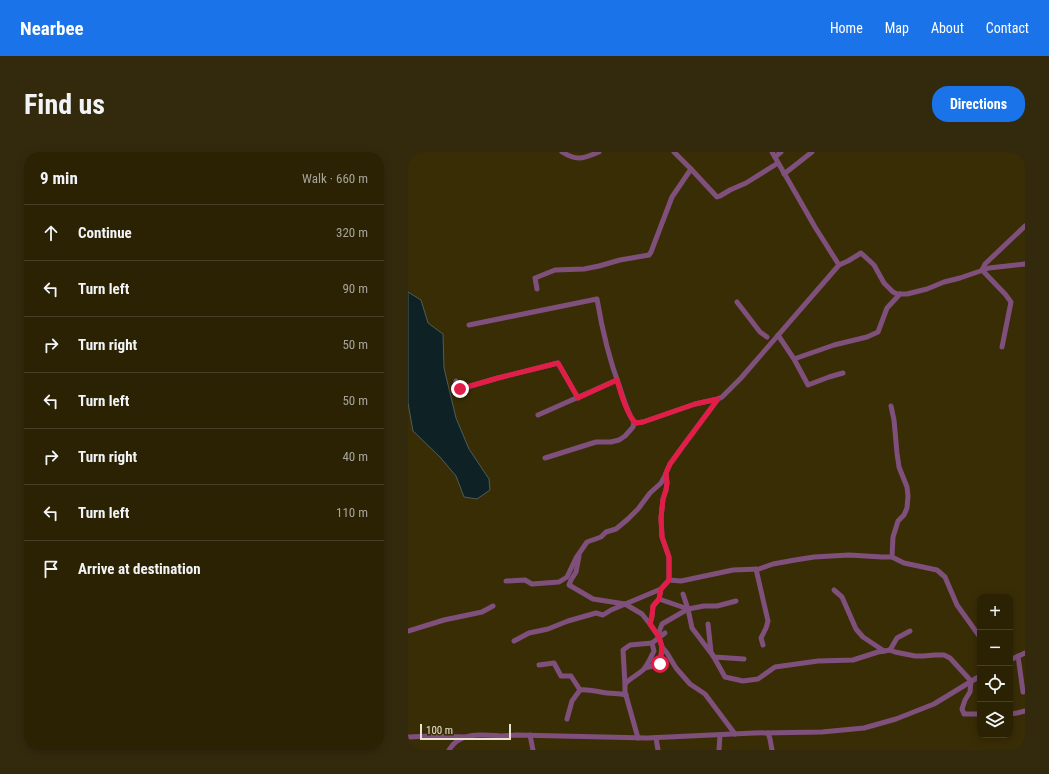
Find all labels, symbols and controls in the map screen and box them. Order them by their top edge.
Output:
text: Nearbee [20,17,84,40]
text: Home [830,20,863,36]
text: Map [885,20,909,36]
text: About [931,20,964,36]
text: Contact [986,20,1029,36]
button: Directions [932,86,1025,122]
text: Find us [24,88,105,121]
text: 9 min [40,168,78,188]
text: Walk · 660 m [302,171,368,186]
icon: ahead [40,222,62,244]
text: Continue [78,224,132,242]
text: 320 m [336,225,368,240]
icon: left [40,278,62,300]
text: Turn left [78,280,129,298]
text: 90 m [342,281,368,296]
icon: right [40,334,62,356]
text: Turn right [78,336,137,354]
text: 50 m [342,337,368,352]
route end [451,380,469,398]
icon: left [40,390,62,412]
text: Turn left [78,392,129,410]
text: 50 m [342,393,368,408]
icon: right [40,446,62,468]
text: Turn right [78,448,137,466]
text: 40 m [342,449,368,464]
icon: left [40,502,62,524]
text: Turn left [78,504,129,522]
text: 110 m [336,505,368,520]
icon: arrive [40,558,62,580]
text: Arrive at destination [78,560,201,578]
map controls [977,594,1013,738]
button: + [977,594,1013,630]
button: − [977,630,1013,666]
route start [651,655,669,673]
button: locate [977,666,1013,702]
button: layers [977,702,1013,738]
scale bar [420,722,511,741]
text: 100 m [426,724,453,737]

